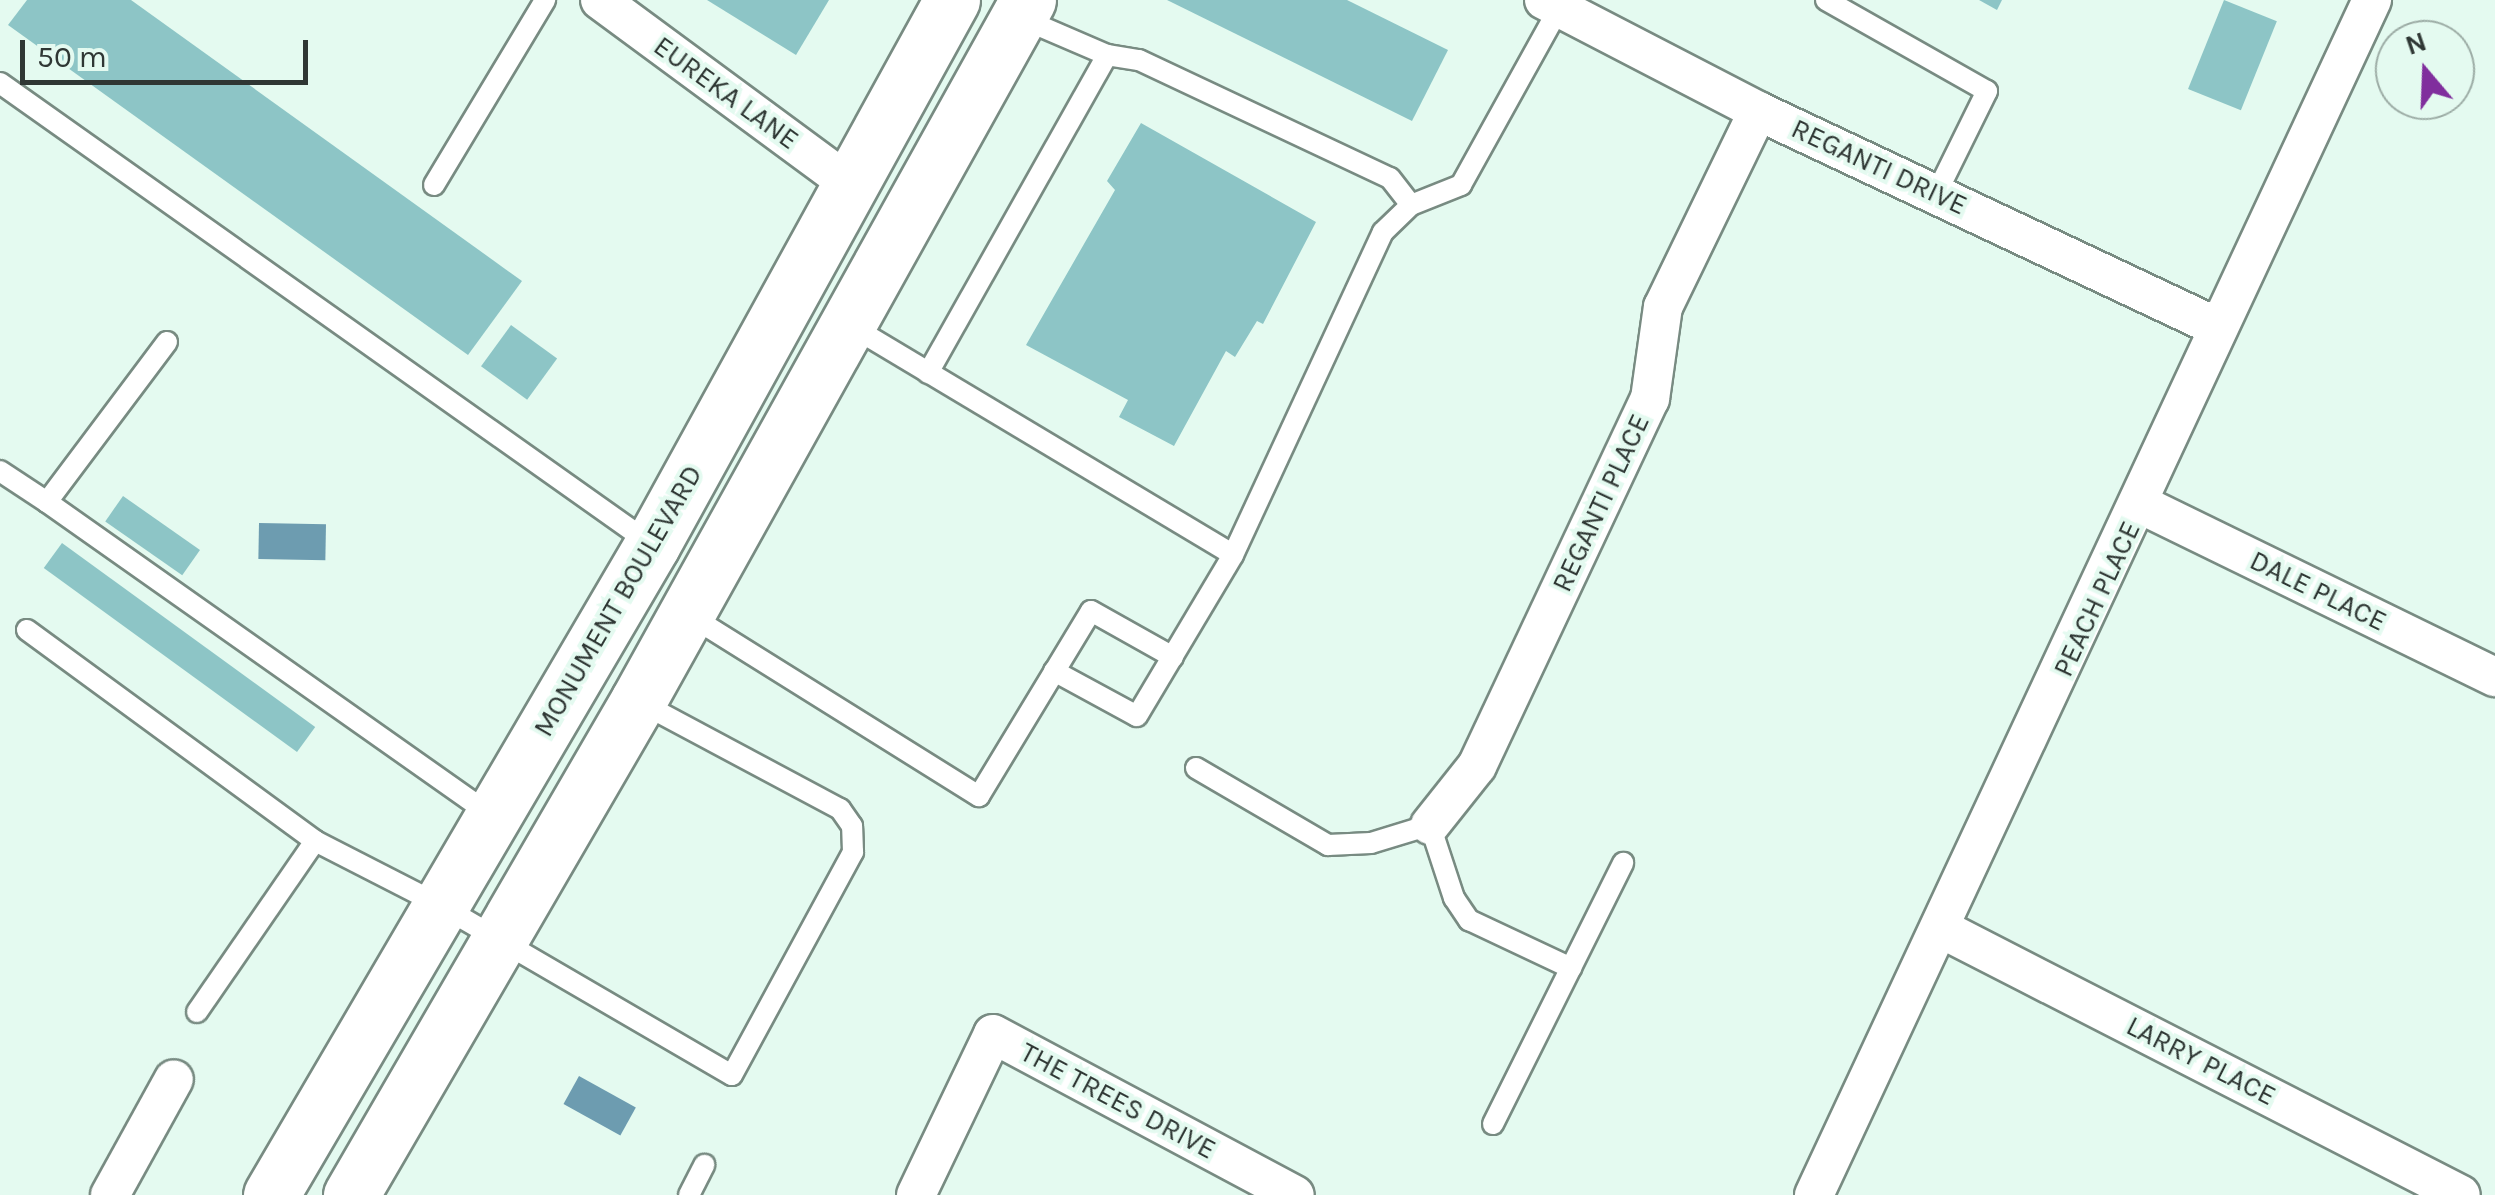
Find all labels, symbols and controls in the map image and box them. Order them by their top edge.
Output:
scale bar [25,20,312,82]
north arrow [2375,20,2475,120]
text: N [2401,24,2431,62]
street label: EUREKA LANE [647,29,805,157]
text: 50 m [37,39,107,75]
street label: REGANTI DRIVE [1786,112,1972,222]
street label: REGANTI PLACE [1545,409,1657,597]
street label: MONUMENT BOULEVARD [527,459,709,743]
street label: PEACH PLACE [2046,516,2148,682]
street label: DALE PLACE [2244,544,2392,638]
street label: LARRY PLACE [2121,1009,2281,1113]
street label: THE TREES DRIVE [1015,1035,1221,1167]

